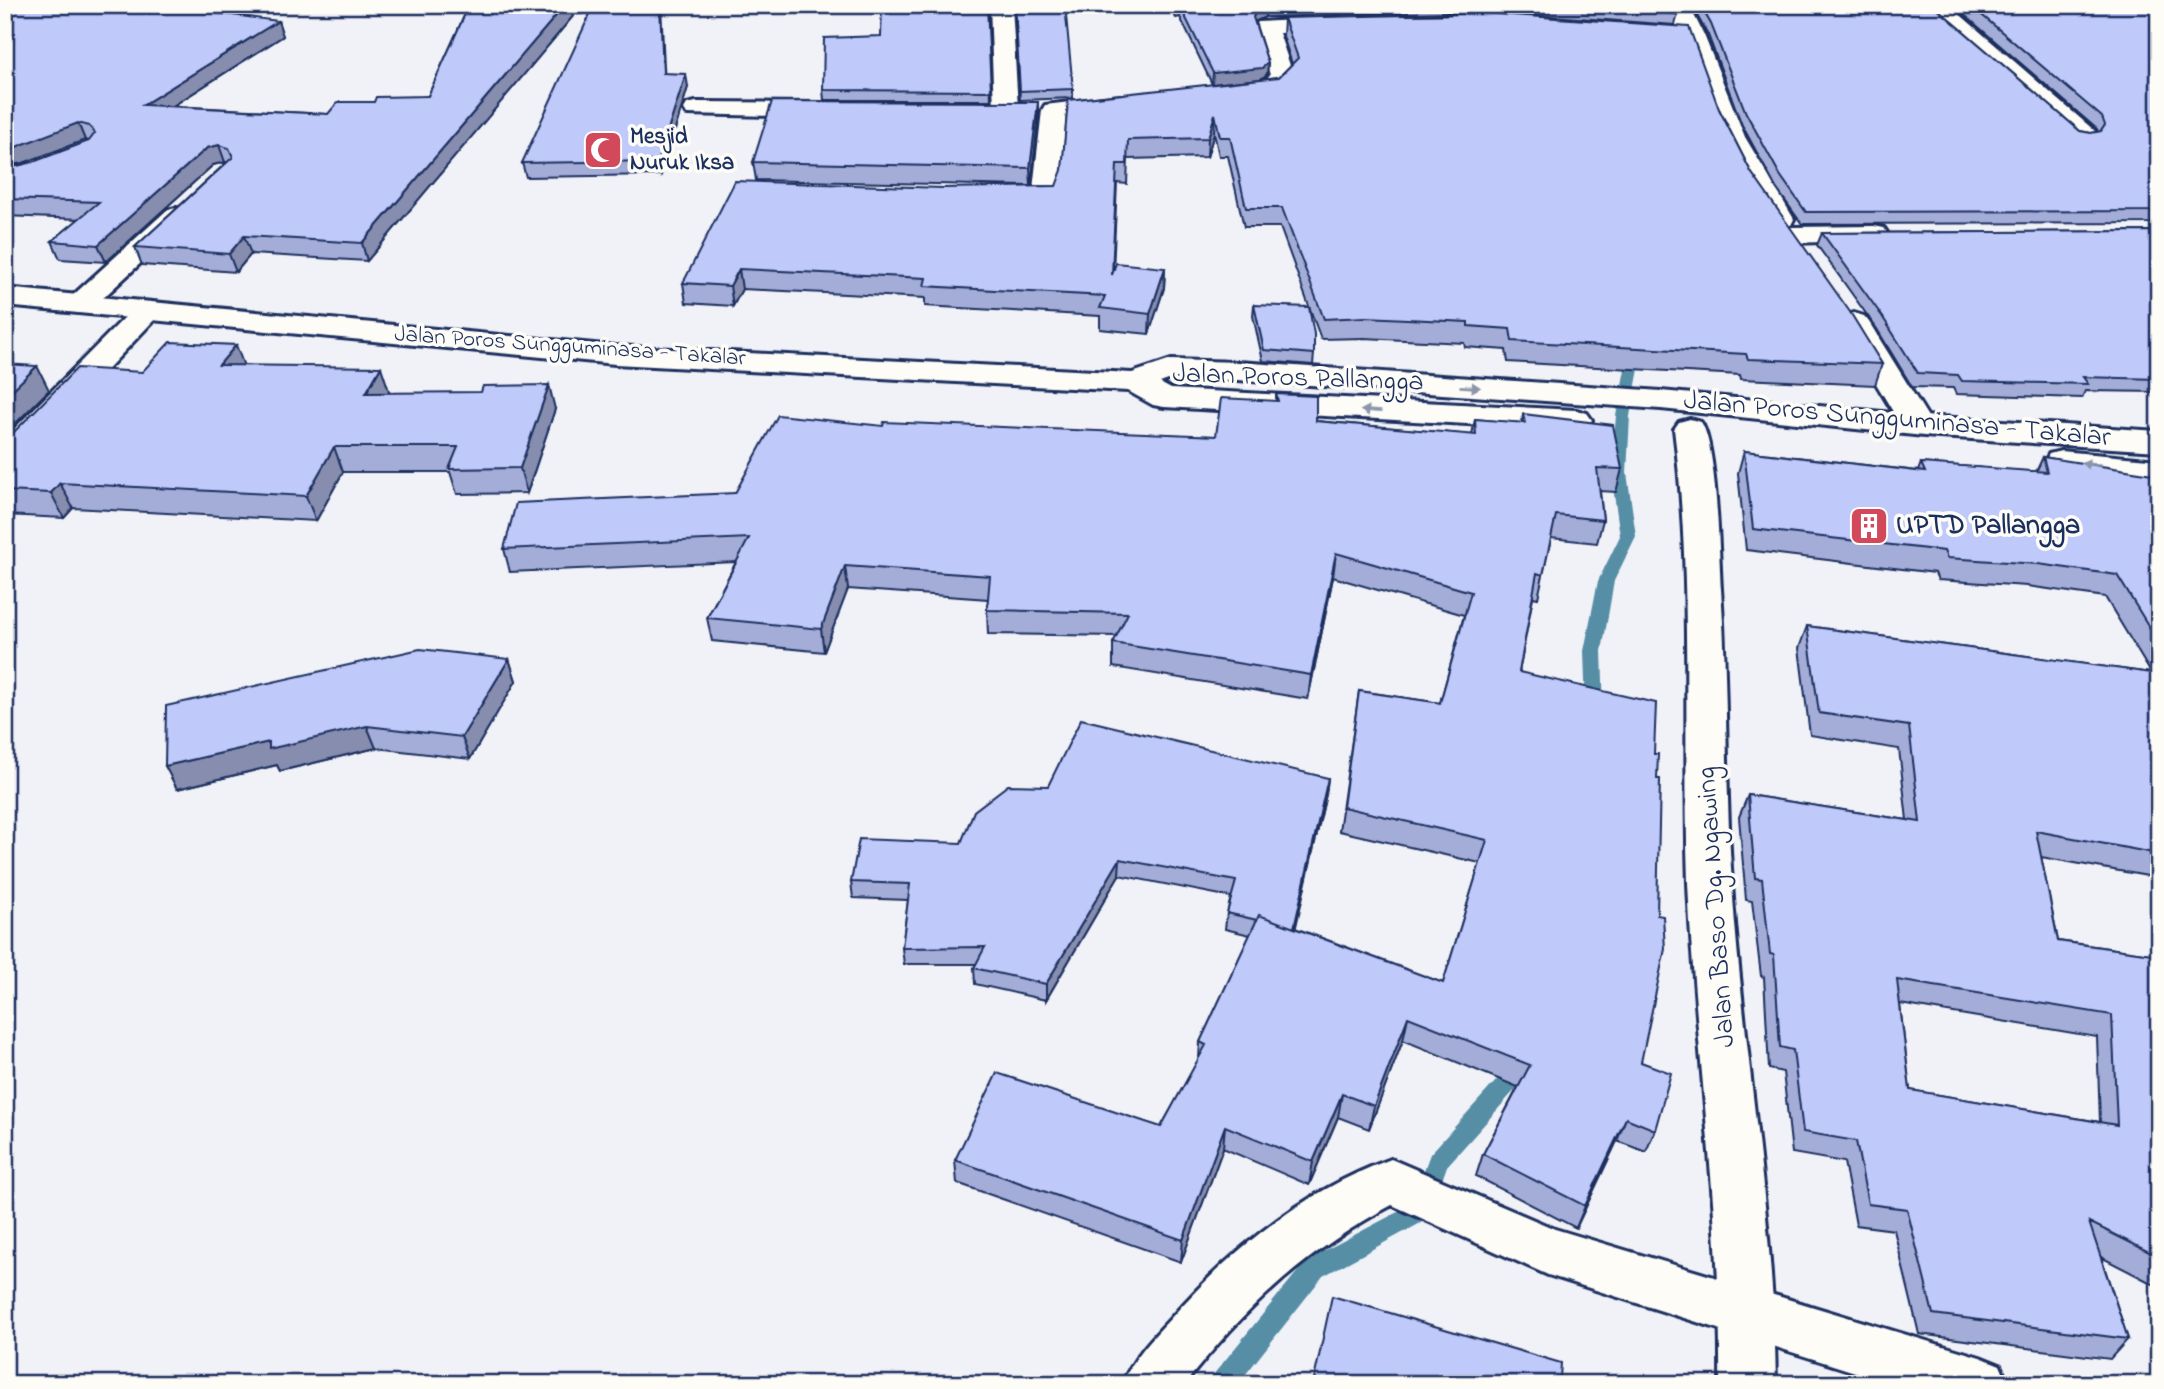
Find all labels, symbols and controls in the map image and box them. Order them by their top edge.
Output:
place label: Mesjid Nuruk Iksa [630,121,734,180]
mosque icon: Mesjid Nuruk Iksa [582,129,624,171]
street label: Jalan Poros Sungguminasa - Takalar [393,318,748,377]
street label: Jalan Poros Pallangga [1172,354,1424,404]
one-way arrow [1459,381,1481,392]
street label: Jalan Poros Sungguminasa - Takalar [1682,381,2113,459]
one-way arrow [1360,405,1382,416]
one-way arrow [2080,458,2102,469]
building icon: UPTD Pallangga [1848,505,1890,547]
place label: UPTD Pallangga [1896,506,2080,548]
street label: Jalan Baso Dg. Ngawing [1687,765,1747,1049]

